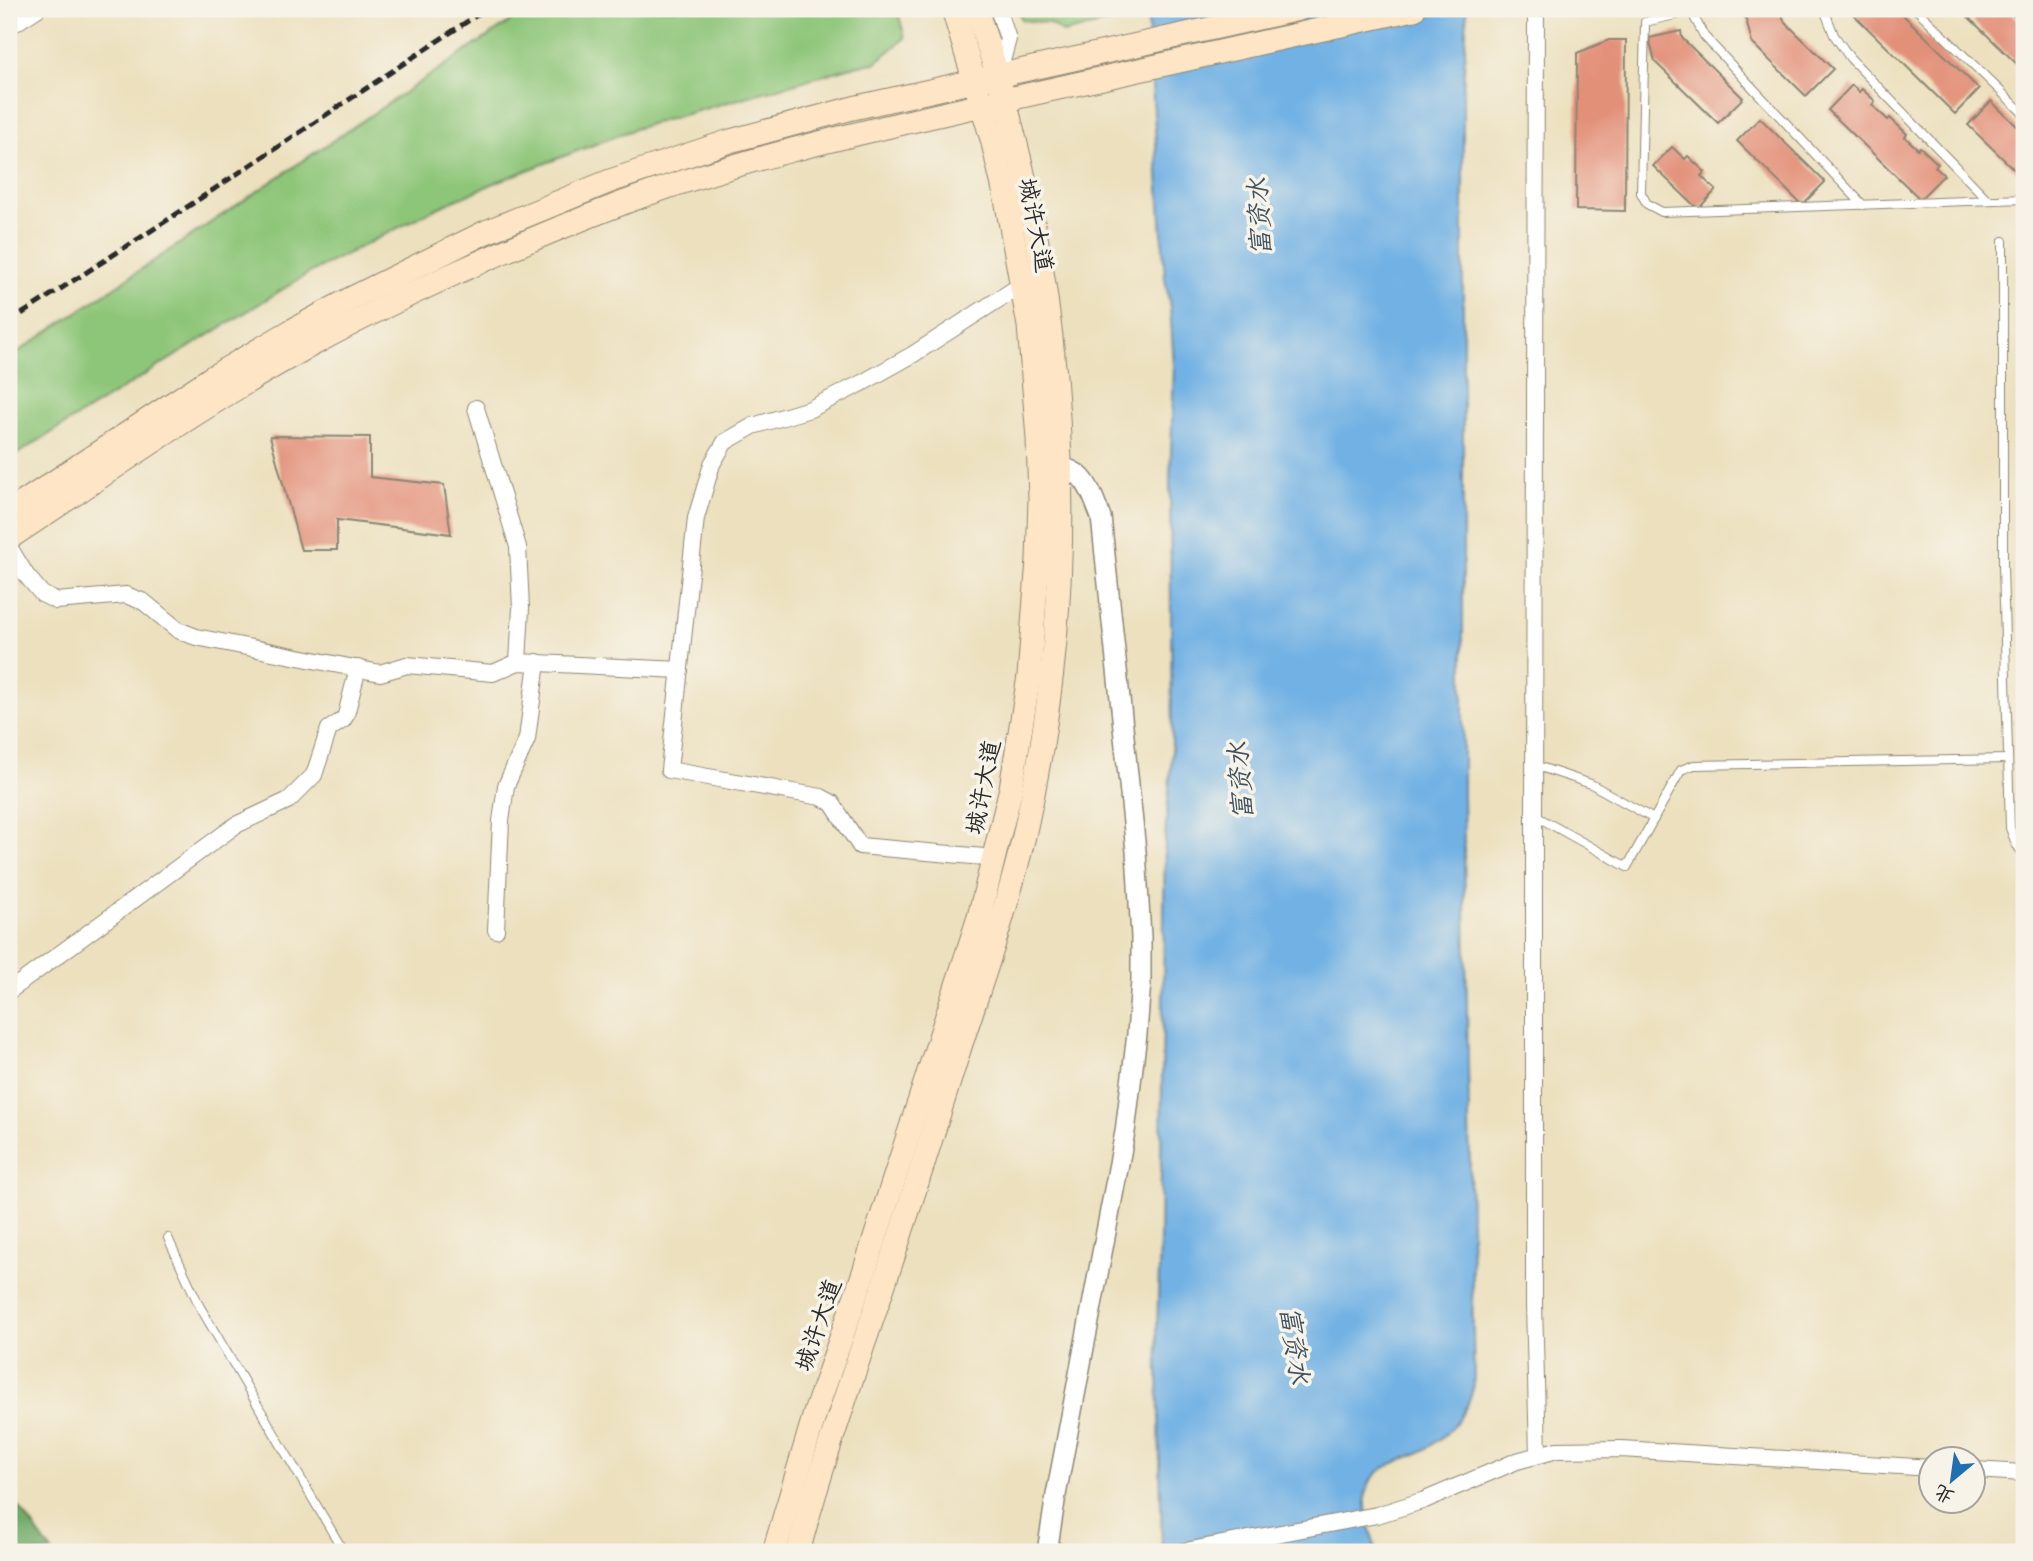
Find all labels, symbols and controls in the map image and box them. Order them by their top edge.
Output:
street label: 城许大道 [1009,176,1057,276]
water label: 富资水 [1244,176,1281,257]
street label: 城许大道 [962,738,1010,838]
water label: 富资水 [1224,740,1263,821]
street label: 城许大道 [791,1276,851,1376]
water label: 富资水 [1270,1305,1313,1387]
north arrow [1918,1446,1988,1516]
text: 北 [1932,1477,1959,1506]

